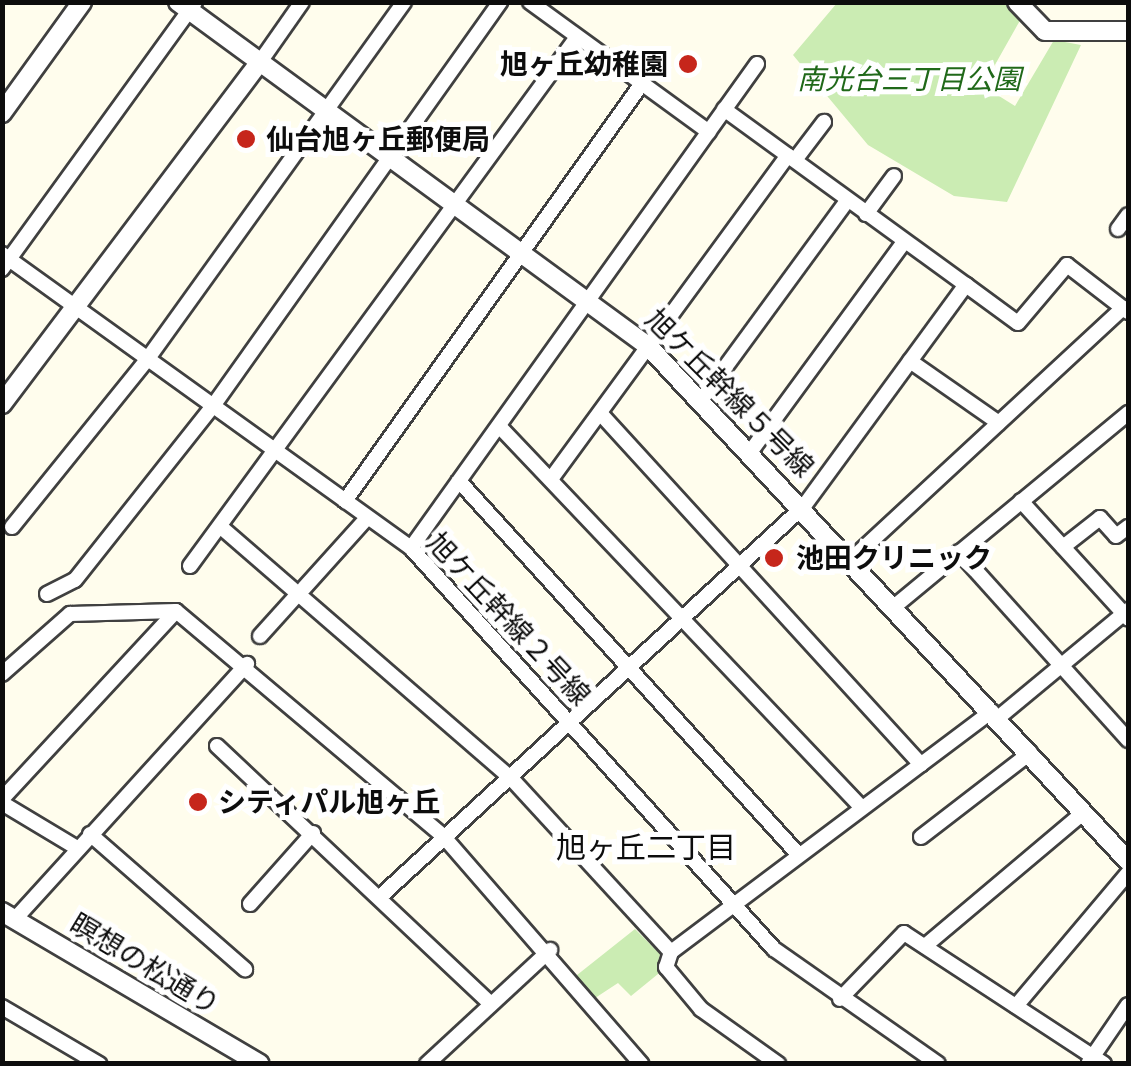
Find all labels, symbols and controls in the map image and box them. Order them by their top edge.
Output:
place label: 旭ヶ丘幼稚園 [500,47,668,81]
marker: 旭ヶ丘幼稚園 [677,53,699,75]
park label: 南光台三丁目公園 [797,62,1021,96]
place label: 仙台旭ヶ丘郵便局 [266,122,490,156]
marker: 仙台旭ヶ丘郵便局 [235,128,257,150]
street label: 旭ケ丘幹線５号線 [639,302,821,484]
street label: 旭ケ丘幹線２号線 [420,526,598,712]
place label: 池田クリニック [796,541,992,575]
marker: 池田クリニック [761,545,787,571]
place label: シティパル旭ヶ丘 [218,785,442,819]
marker: シティパル旭ヶ丘 [187,791,209,813]
district label: 旭ヶ丘二丁目 [556,829,736,865]
street label: 瞑想の松通り [64,906,226,1022]

